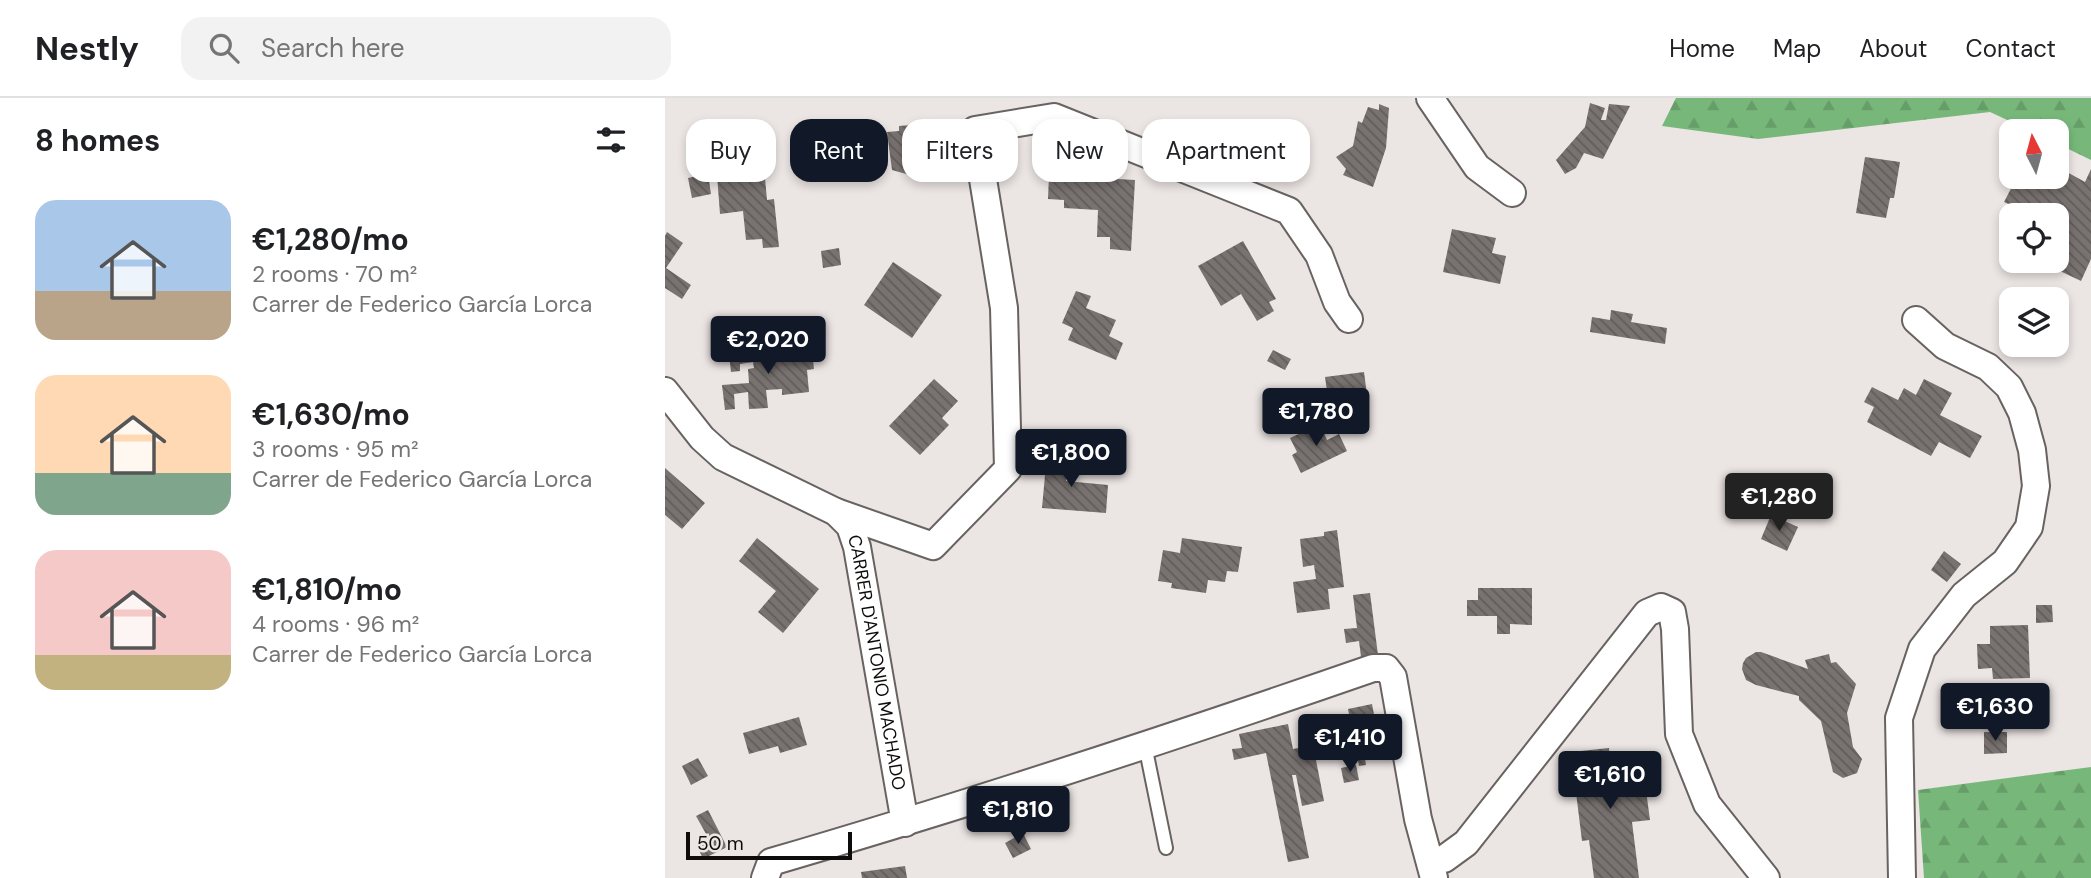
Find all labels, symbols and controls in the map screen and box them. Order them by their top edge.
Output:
search box [181,17,671,80]
text: Nestly [35,27,139,70]
icon: search [205,29,243,67]
text: Search here [261,31,405,65]
text: Home [1669,33,1735,64]
text: Map [1773,33,1821,64]
text: About [1859,33,1928,64]
text: Contact [1966,33,2056,64]
chip: Buy [686,119,776,182]
chip: Rent [790,119,888,182]
chip: Filters [902,119,1018,182]
chip: New [1032,119,1128,182]
chip: Apartment [1142,119,1310,182]
north arrow [1999,119,2069,189]
map controls [1999,119,2069,357]
text: 8 homes [35,121,160,160]
icon: filters [592,121,630,159]
button: locate [1999,203,2069,273]
text: €1,280/mo [252,220,409,259]
icon: home [91,228,175,312]
text: 2 rooms · 70 m² [252,259,417,289]
button: layers [1999,287,2069,357]
text: Carrer de Federico García Lorca [252,289,592,319]
pin: €2,020 [711,316,825,376]
text: €2,020 [727,324,809,354]
pin: €1,780 [1259,388,1373,448]
text: €1,630/mo [252,395,410,434]
text: €1,780 [1278,396,1354,426]
icon: home [91,403,175,487]
pin: €1,800 [1014,430,1128,489]
text: 3 rooms · 95 m² [252,434,419,464]
text: €1,800 [1031,437,1111,467]
text: Carrer de Federico García Lorca [252,464,592,494]
pin: €1,280 [1722,474,1836,533]
text: €1,280 [1741,481,1817,511]
street label: CARRER D'ANTONIO MACHADO [842,532,911,792]
text: €1,810/mo [252,570,402,609]
icon: home [91,578,175,662]
text: 4 rooms · 96 m² [252,609,419,639]
text: Carrer de Federico García Lorca [252,639,592,669]
pin: €1,630 [1938,684,2052,743]
text: €1,630 [1957,691,2033,721]
pin: €1,410 [1293,714,1407,774]
text: €1,410 [1314,722,1386,752]
pin: €1,610 [1553,752,1667,811]
text: €1,610 [1574,759,1646,789]
pin: €1,810 [961,786,1075,846]
text: €1,810 [983,794,1053,824]
scale bar [686,829,852,861]
text: 50 m [697,831,744,856]

